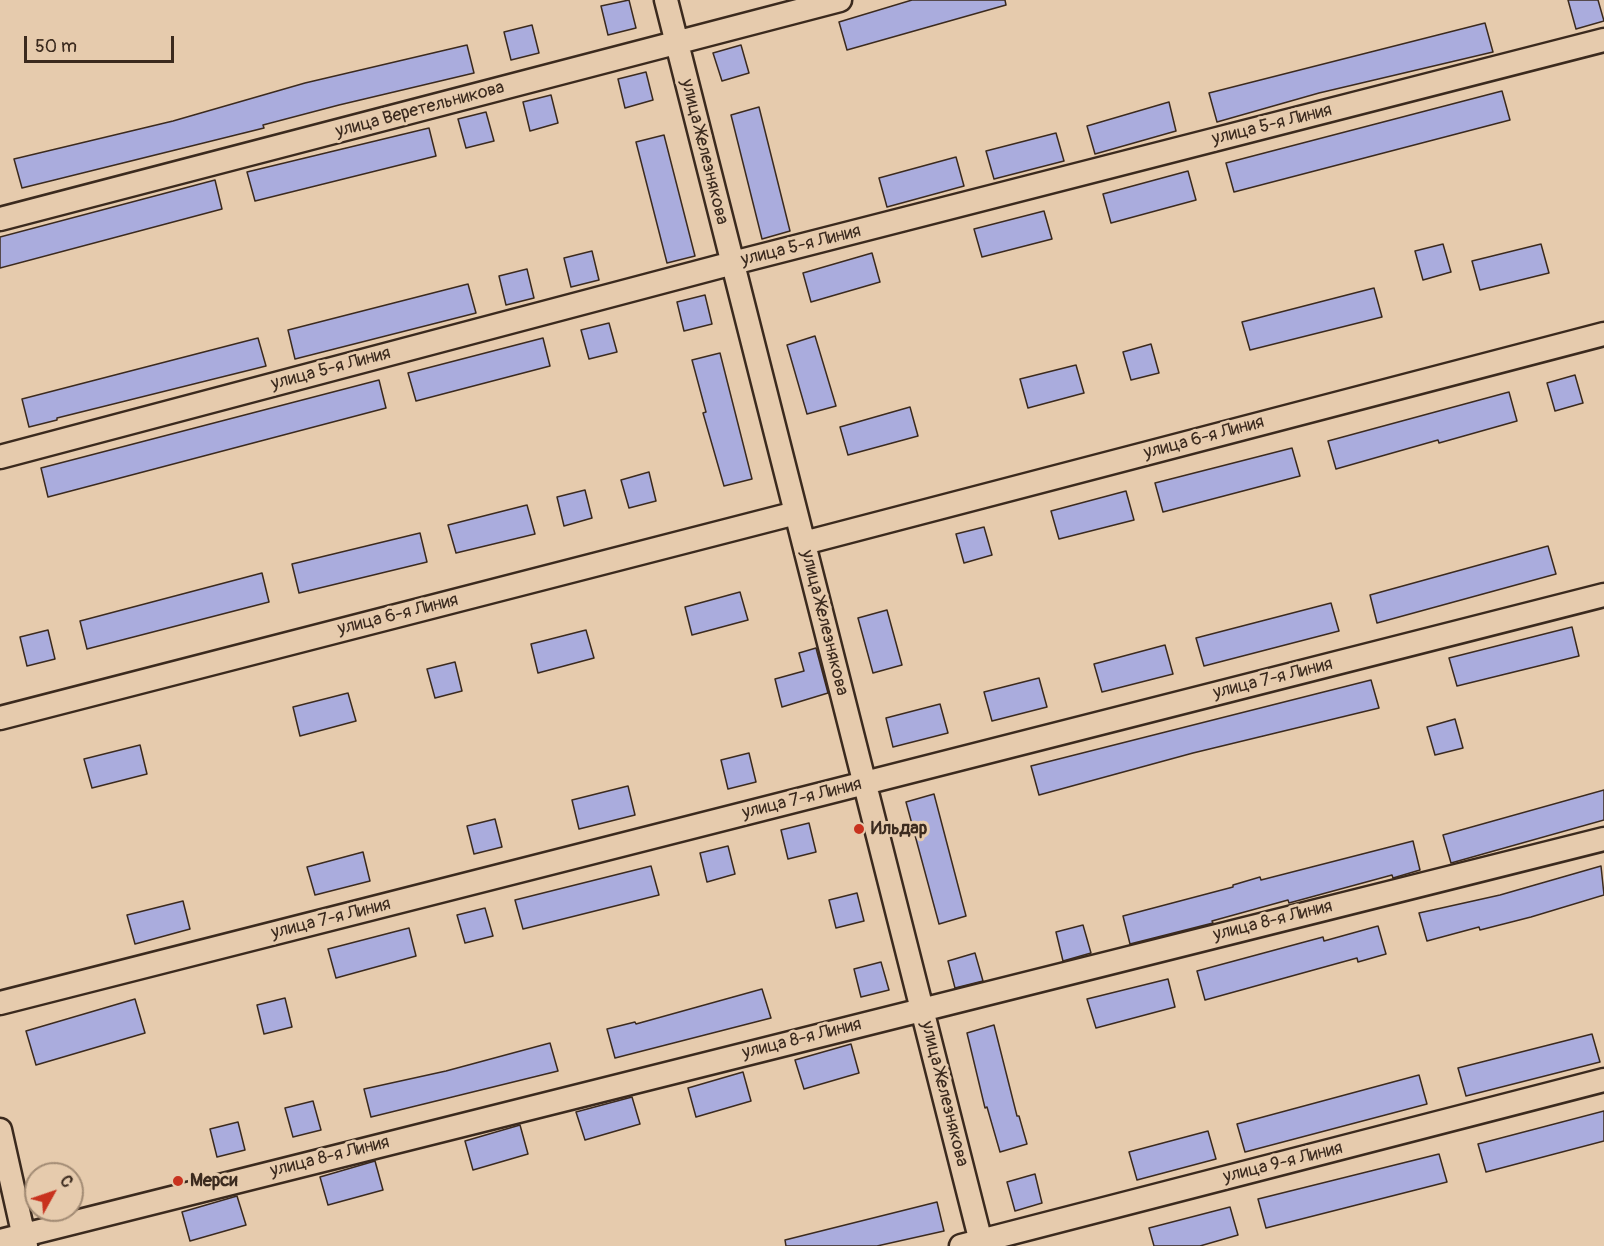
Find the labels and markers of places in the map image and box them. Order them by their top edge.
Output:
place label: Ильдар [871,818,927,840]
marker: Ильдар [852,822,866,836]
place label: Мерси [190,1170,237,1192]
marker: Мерси [171,1174,185,1188]

